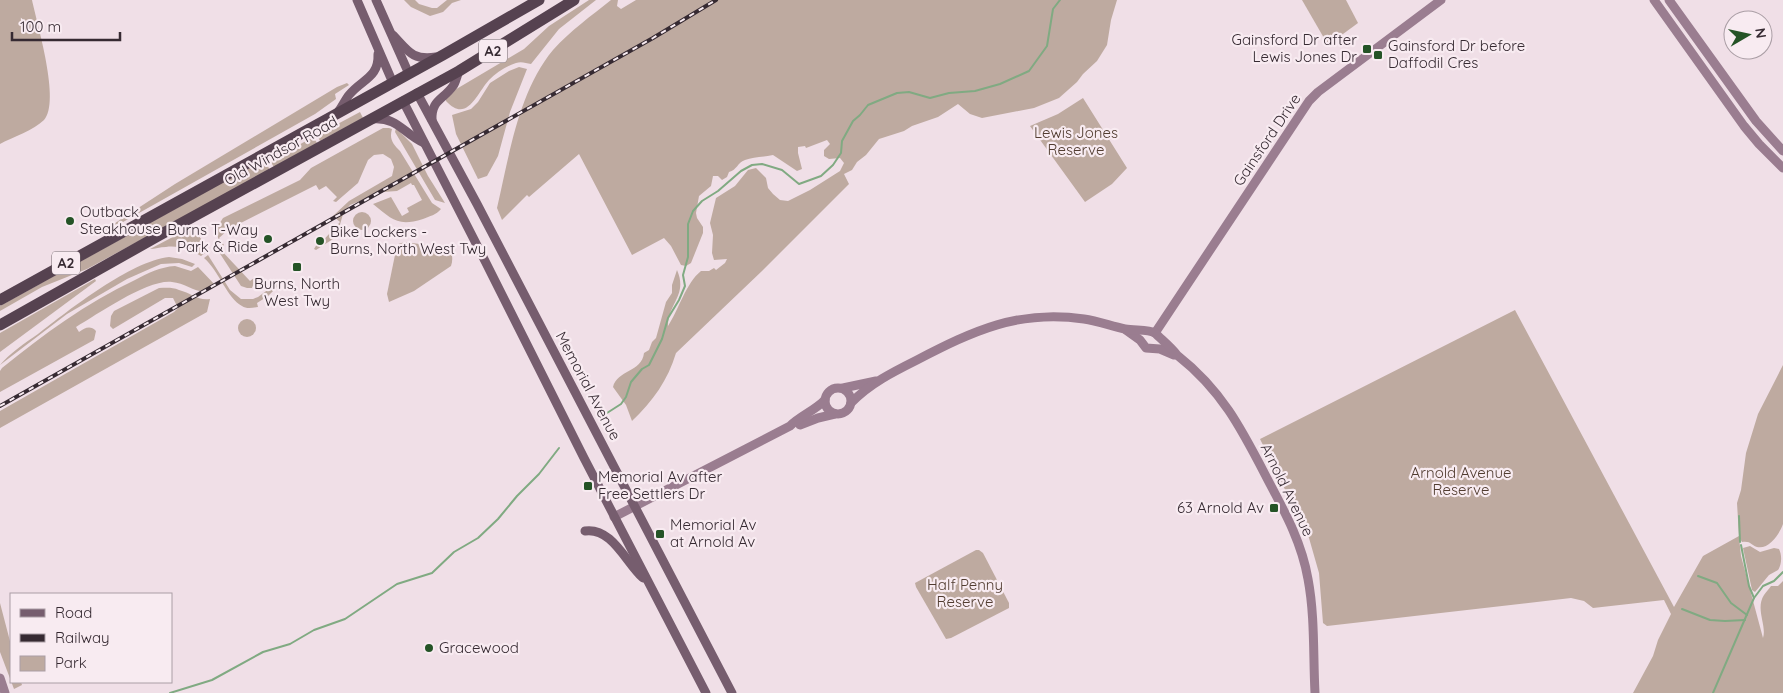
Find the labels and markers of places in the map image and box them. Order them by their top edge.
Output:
place label: Gainsford Dr after Lewis Jones Dr [1231,30,1357,66]
place label: Gainsford Dr before Daffodil Cres [1388,36,1525,72]
marker: Gainsford Dr after Lewis Jones Dr [1361,43,1373,55]
marker: Gainsford Dr before Daffodil Cres [1372,49,1384,61]
place label: Outback Steakhouse [80,202,161,238]
marker: Outback Steakhouse [64,215,76,227]
place label: Burns T-Way Park & Ride [167,220,258,256]
place label: Bike Lockers - Burns, North West Twy [330,222,486,258]
marker: Burns T-Way Park & Ride [262,233,274,245]
marker: Bike Lockers - Burns, North West Twy [314,235,326,247]
marker: Burns, North West Twy [291,261,303,273]
place label: Burns, North West Twy [254,274,340,310]
place label: Memorial Av after Free Settlers Dr [598,467,723,503]
marker: Memorial Av after Free Settlers Dr [582,480,594,492]
place label: 63 Arnold Av [1177,498,1264,517]
marker: 63 Arnold Av [1268,502,1280,514]
place label: Memorial Av at Arnold Av [670,515,757,551]
marker: Memorial Av at Arnold Av [654,528,666,540]
place label: Gracewood [439,638,519,657]
marker: Gracewood [423,642,435,654]

